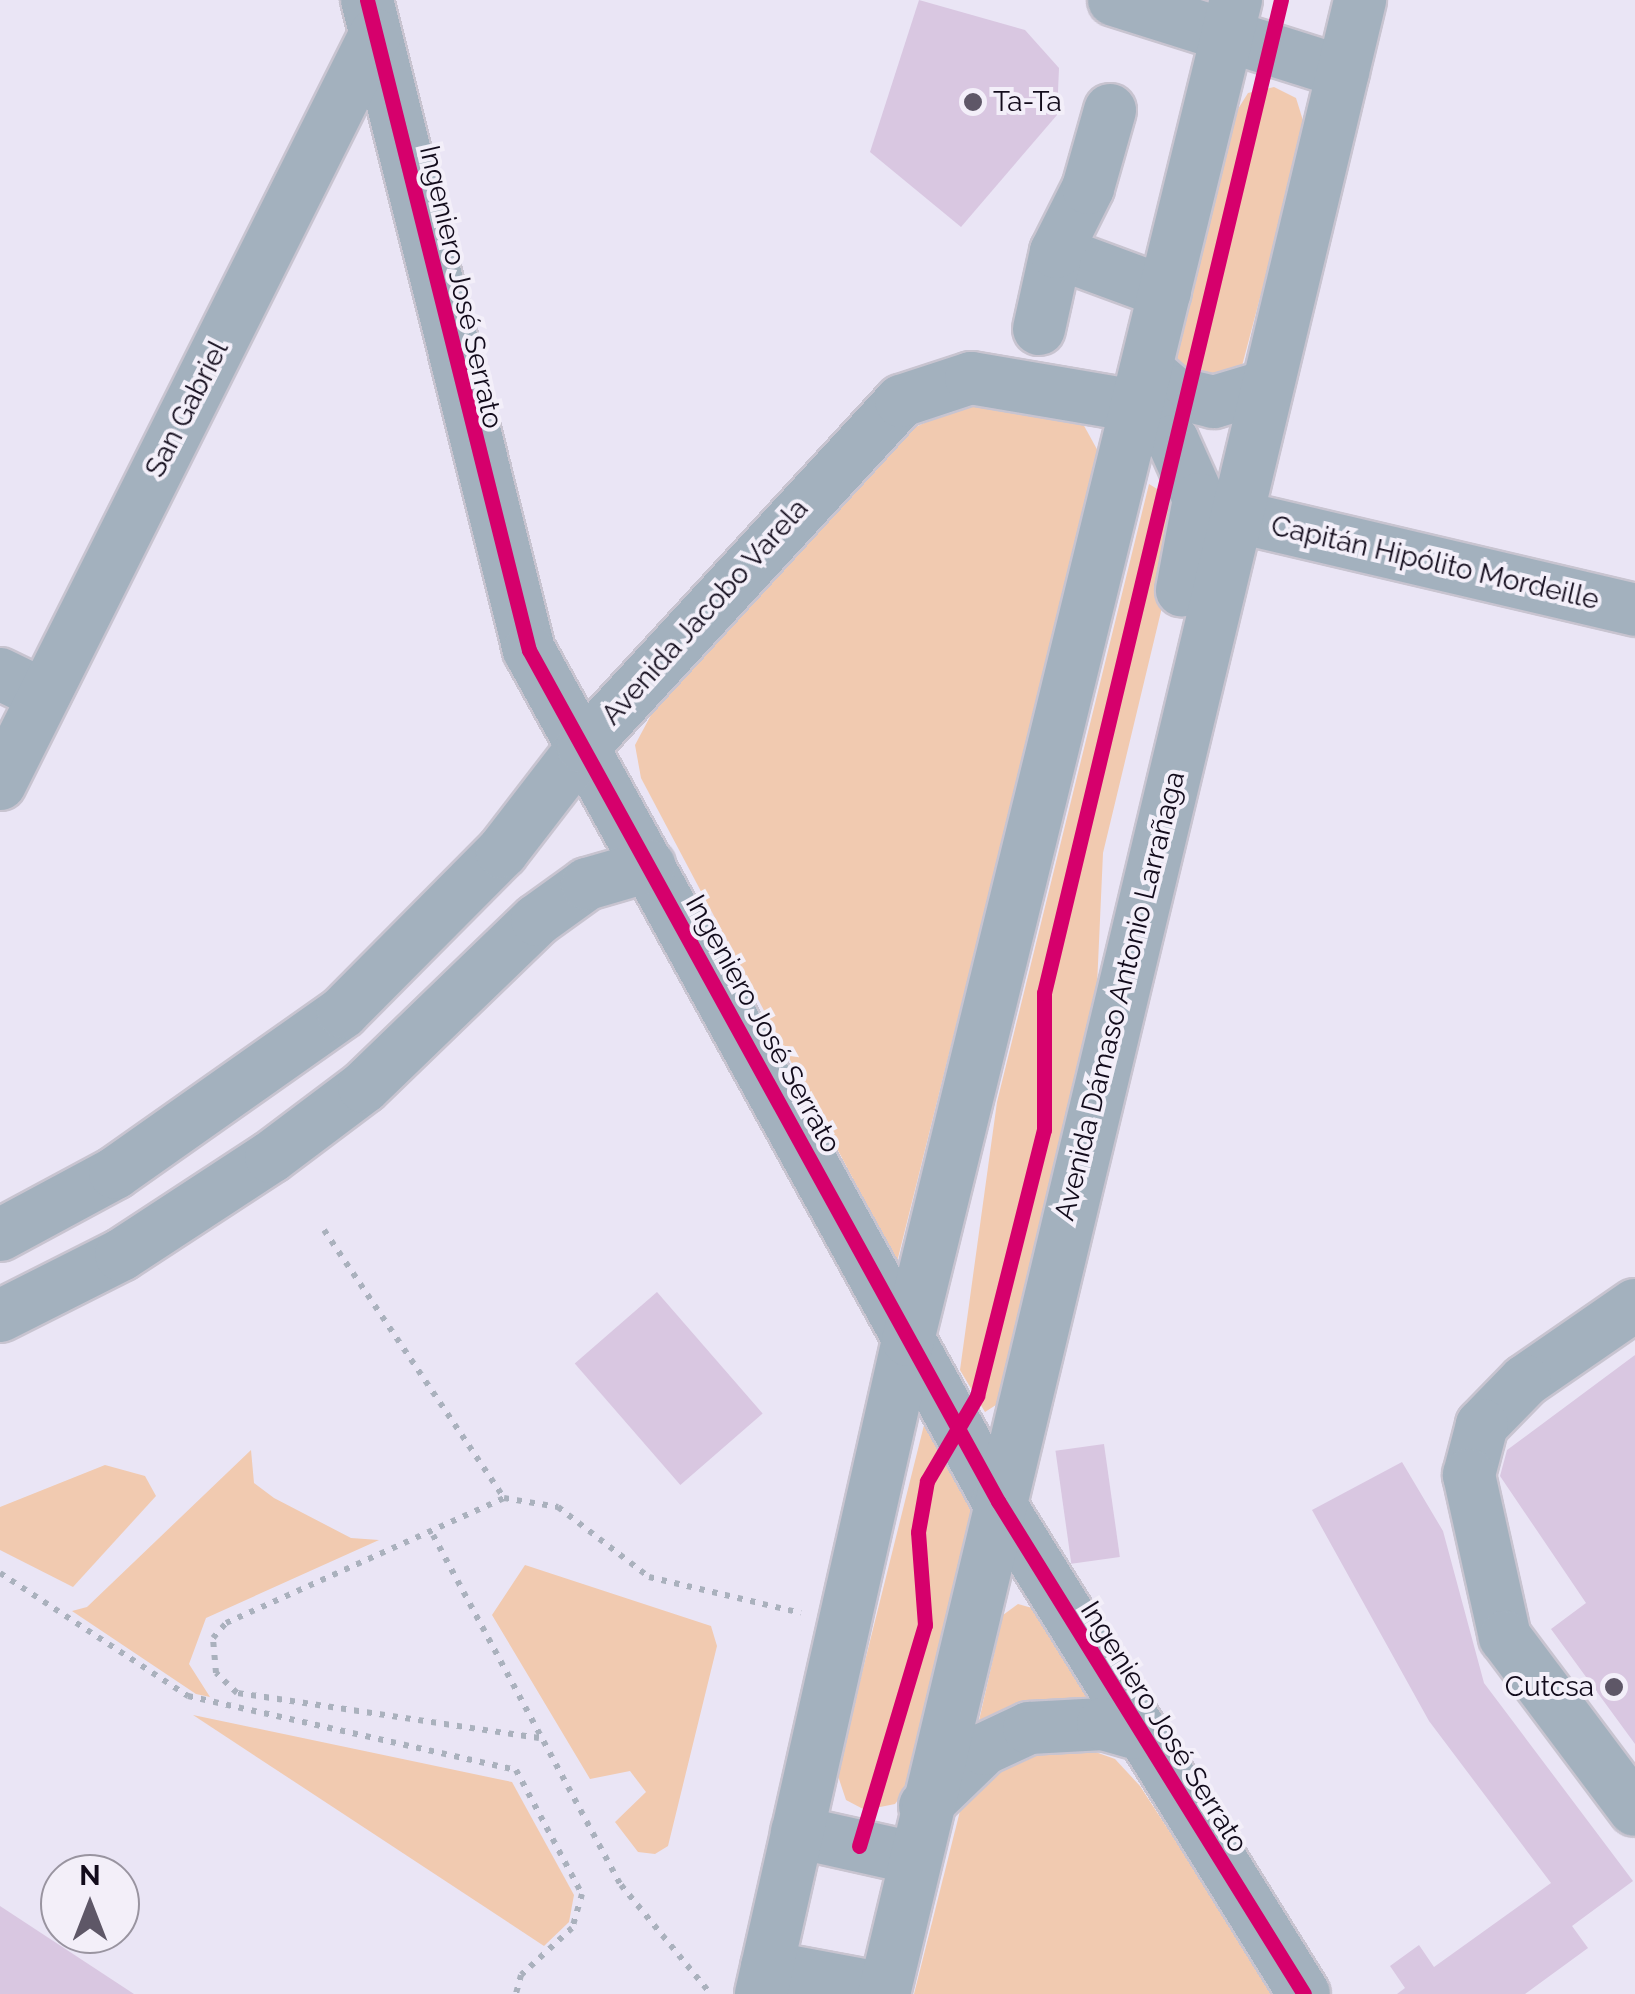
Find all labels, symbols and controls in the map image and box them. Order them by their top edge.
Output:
place label: Ta-Ta [993,85,1062,119]
marker: Ta-Ta [962,91,984,113]
street label: Ingeniero José Serrato [412,142,510,432]
street label: San Gabriel [138,335,236,483]
street label: Avenida Jacobo Varela [594,491,816,733]
street label: Capitán Hipólito Mordeille [1268,509,1602,617]
street label: Avenida Dámaso Antonio Larrañaga [1048,768,1192,1224]
street label: Ingeniero José Serrato [678,889,848,1159]
street label: Ingeniero José Serrato [1073,1595,1255,1859]
place label: Cutcsa [1505,1670,1594,1704]
marker: Cutcsa [1603,1676,1625,1698]
north arrow [40,1854,140,1954]
text: N [79,1859,101,1892]

